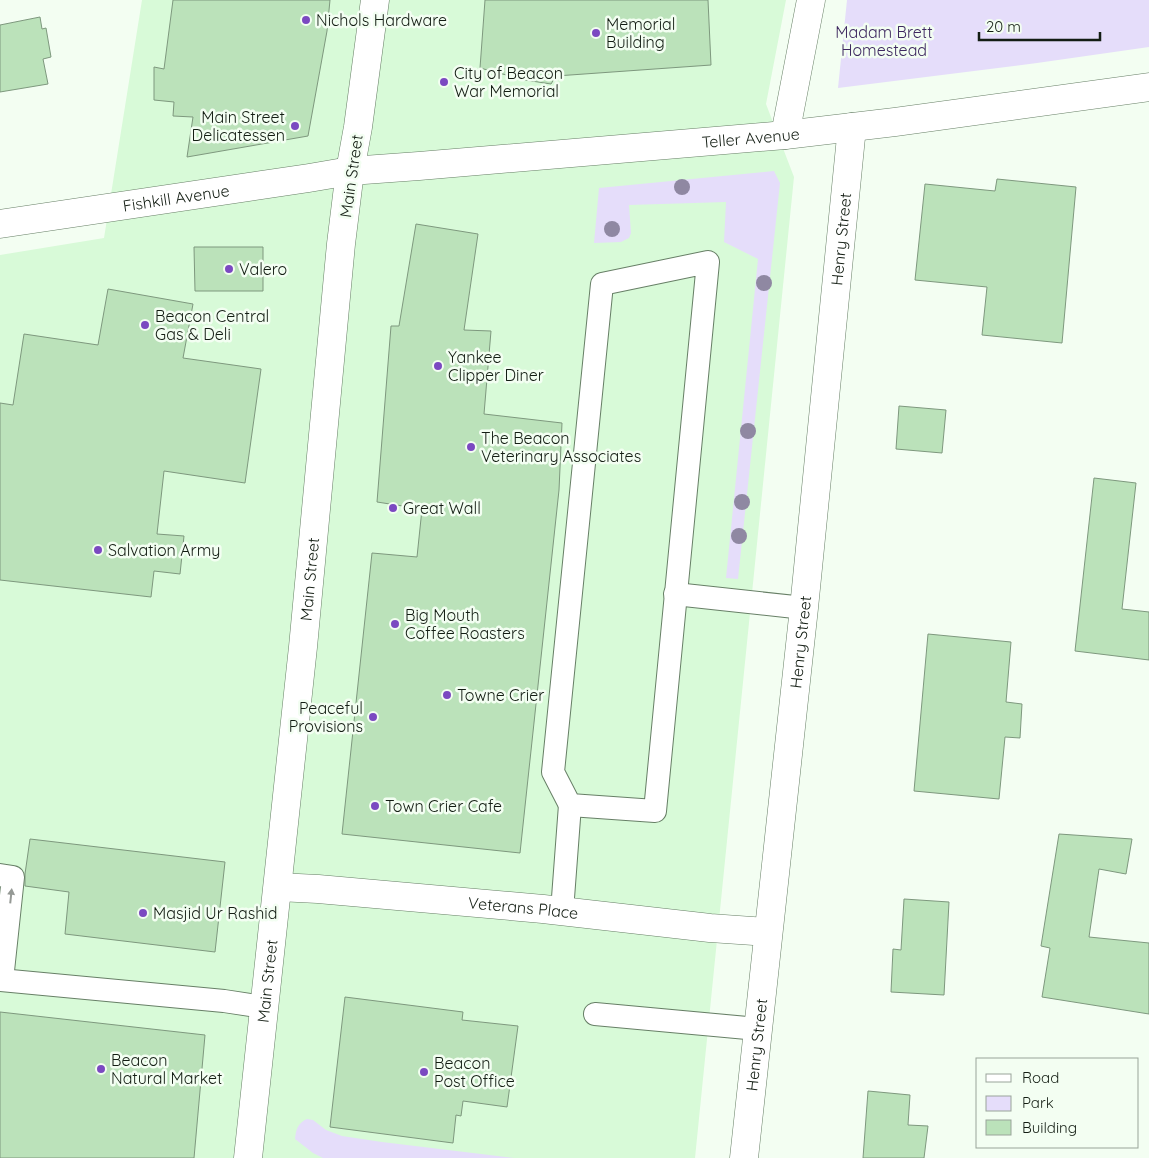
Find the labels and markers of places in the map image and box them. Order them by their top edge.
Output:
place label: Nichols Hardware [316,10,447,30]
marker: Nichols Hardware [300,14,312,26]
place label: Memorial Building [606,14,676,52]
marker: Memorial Building [590,27,602,39]
place label: City of Beacon War Memorial [454,63,563,101]
marker: City of Beacon War Memorial [438,76,450,88]
place label: Main Street Delicatessen [192,107,285,145]
marker: Main Street Delicatessen [289,120,301,132]
place label: Valero [239,259,287,279]
marker: Valero [223,263,235,275]
place label: Beacon Central Gas & Deli [155,306,269,344]
marker: Beacon Central Gas & Deli [139,319,151,331]
place label: Yankee Clipper Diner [448,347,544,385]
marker: Yankee Clipper Diner [432,360,444,372]
place label: The Beacon Veterinary Associates [481,428,641,466]
marker: The Beacon Veterinary Associates [465,441,477,453]
place label: Great Wall [403,498,481,518]
marker: Great Wall [387,502,399,514]
place label: Salvation Army [108,540,220,560]
marker: Salvation Army [92,544,104,556]
place label: Big Mouth Coffee Roasters [405,605,525,643]
marker: Big Mouth Coffee Roasters [389,618,401,630]
place label: Towne Crier [457,685,544,705]
marker: Towne Crier [441,689,453,701]
place label: Peaceful Provisions [289,698,363,736]
marker: Peaceful Provisions [367,711,379,723]
place label: Town Crier Cafe [385,796,502,816]
marker: Town Crier Cafe [369,800,381,812]
place label: Masjid Ur Rashid [153,903,277,923]
marker: Masjid Ur Rashid [137,907,149,919]
place label: Beacon Natural Market [111,1050,222,1088]
place label: Beacon Post Office [434,1053,515,1091]
marker: Beacon Natural Market [95,1063,107,1075]
marker: Beacon Post Office [418,1066,430,1078]

